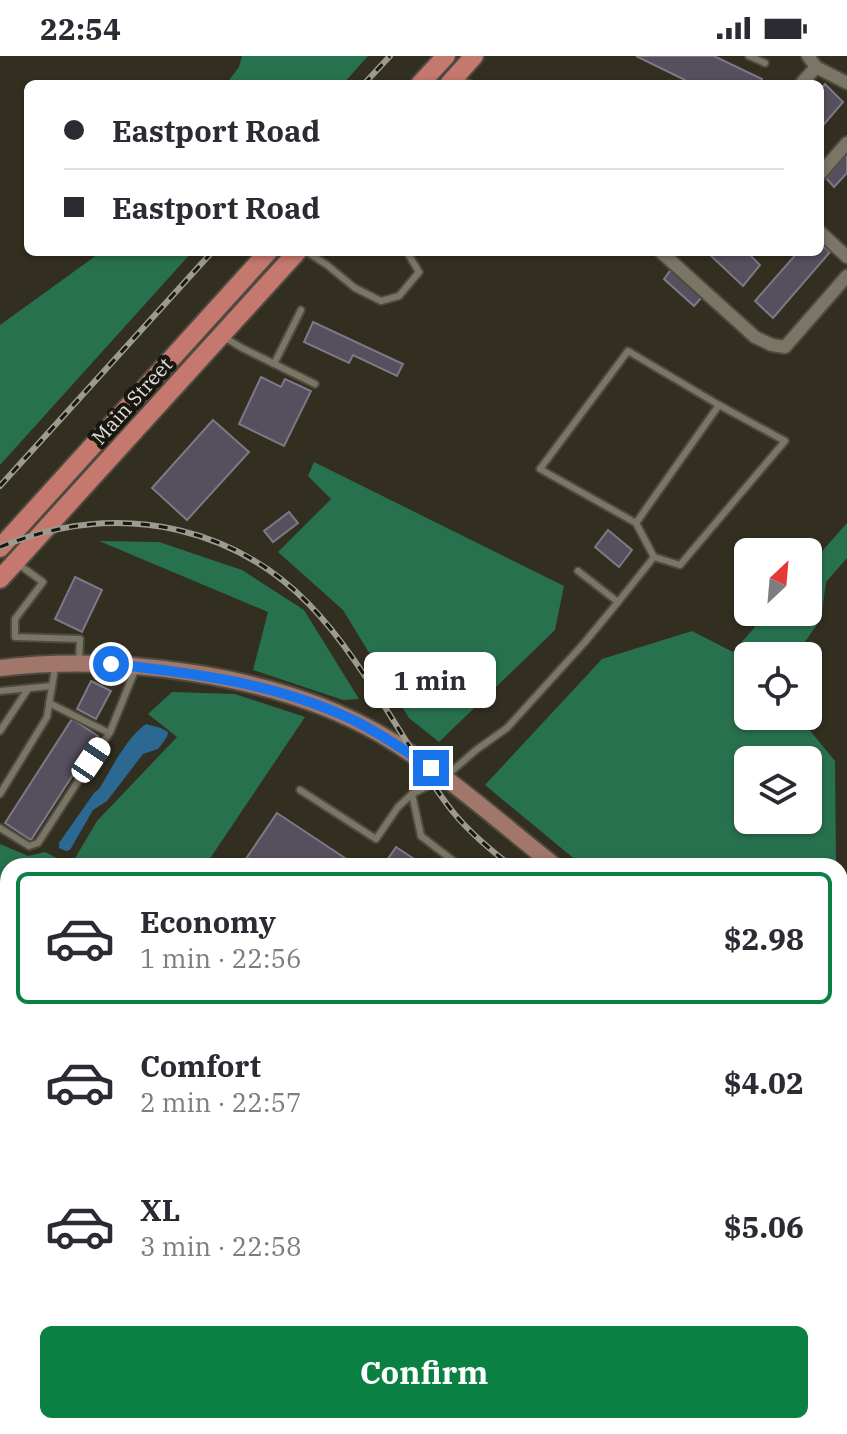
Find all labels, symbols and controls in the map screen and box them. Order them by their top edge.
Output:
text: 22:54 [40,9,121,48]
text: Eastport Road [112,111,320,150]
text: Eastport Road [112,188,320,227]
street label: Main Street [85,351,178,450]
north arrow [734,538,822,626]
map controls [734,538,822,834]
button: locate [734,642,822,730]
route start [93,646,129,682]
callout: 1 min [365,652,497,708]
text: 1 min [394,663,466,697]
car [68,733,114,787]
button: layers [734,746,822,834]
route end [413,750,449,786]
icon: car [44,902,116,974]
text: Economy [140,902,276,941]
text: $2.98 [724,919,804,958]
text: 1 min · 22:56 [140,941,302,975]
icon: car [44,1046,116,1118]
text: Comfort [140,1046,261,1085]
text: $4.02 [724,1063,804,1102]
text: 2 min · 22:57 [140,1085,302,1119]
icon: car [44,1190,116,1262]
text: XL [140,1190,180,1229]
text: $5.06 [724,1207,804,1246]
text: 3 min · 22:58 [140,1229,302,1263]
button: Confirm [40,1326,808,1418]

